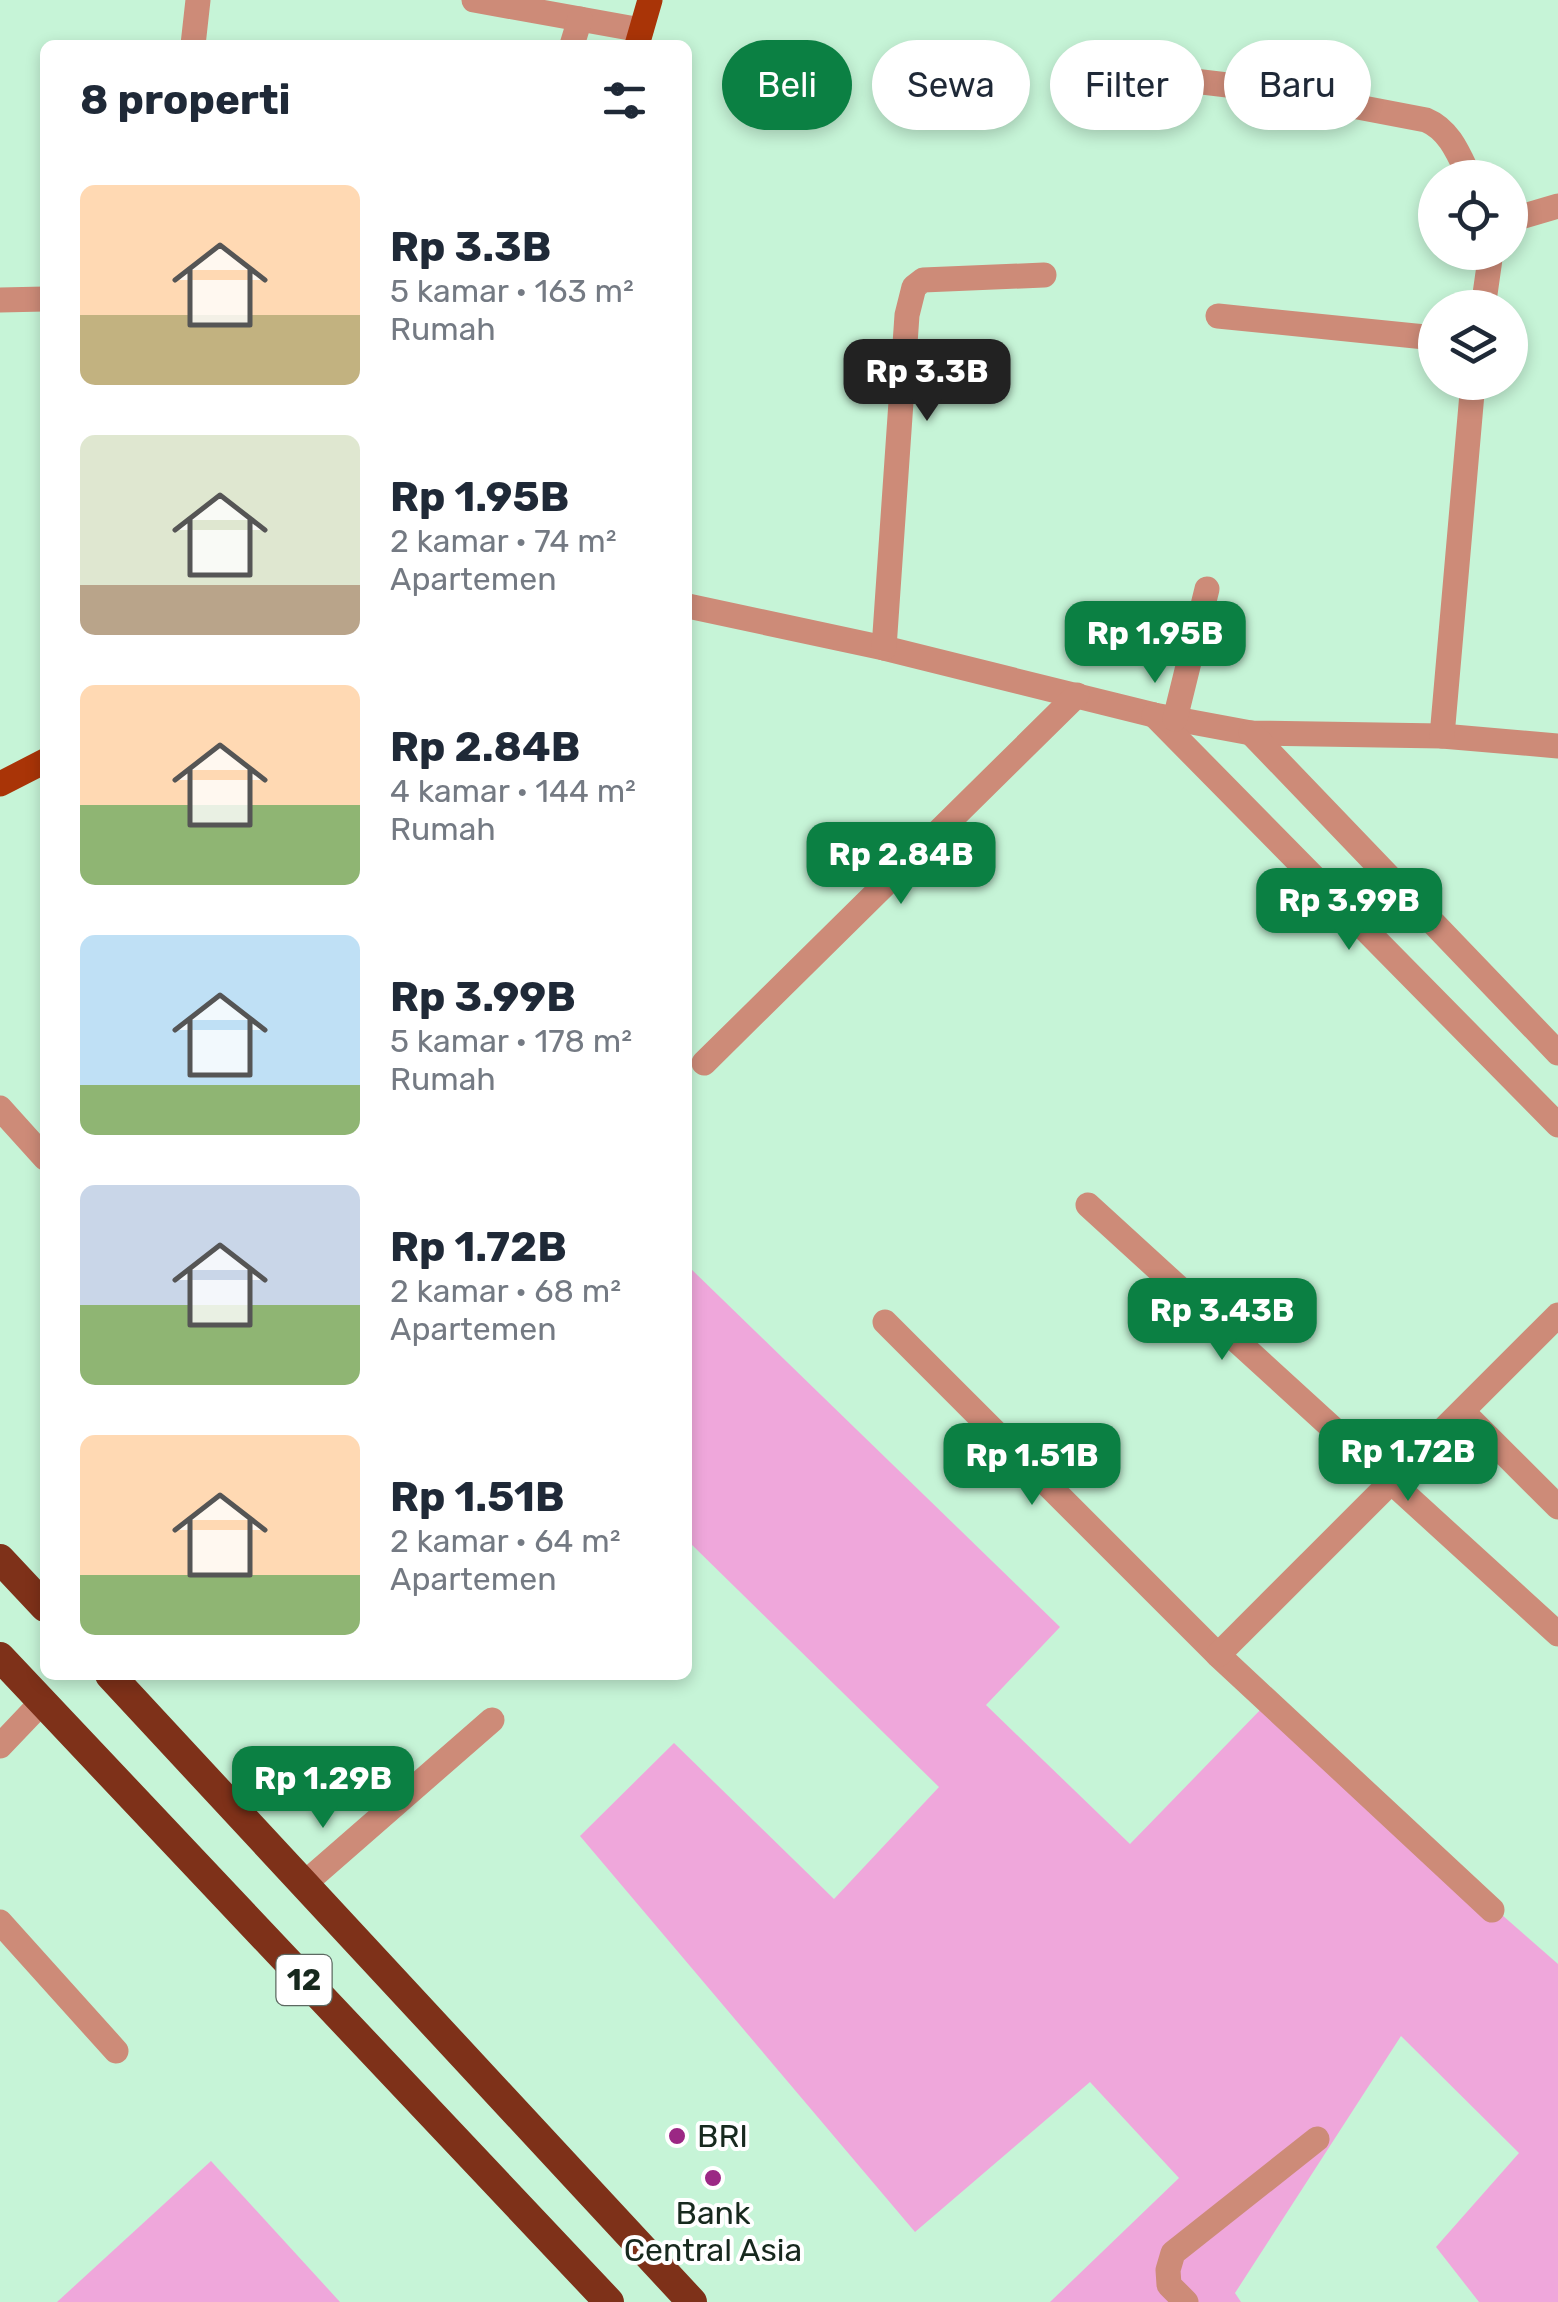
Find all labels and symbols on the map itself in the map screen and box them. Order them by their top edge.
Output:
pin: Rp 3.3B [835,339,1019,424]
pin: Rp 1.95B [1052,601,1258,686]
pin: Rp 2.84B [798,822,1004,907]
pin: Rp 3.99B [1246,868,1452,953]
pin: Rp 3.43B [1119,1278,1325,1363]
pin: Rp 1.72B [1305,1419,1511,1504]
pin: Rp 1.51B [929,1423,1135,1508]
pin: Rp 1.29B [220,1746,426,1831]
road number: 12 [276,1955,332,2005]
place label: BRI [697,2117,748,2155]
marker: BRI [666,2125,688,2147]
marker: Bank Central Asia [702,2167,724,2189]
place label: Bank Central Asia [624,2194,802,2269]

